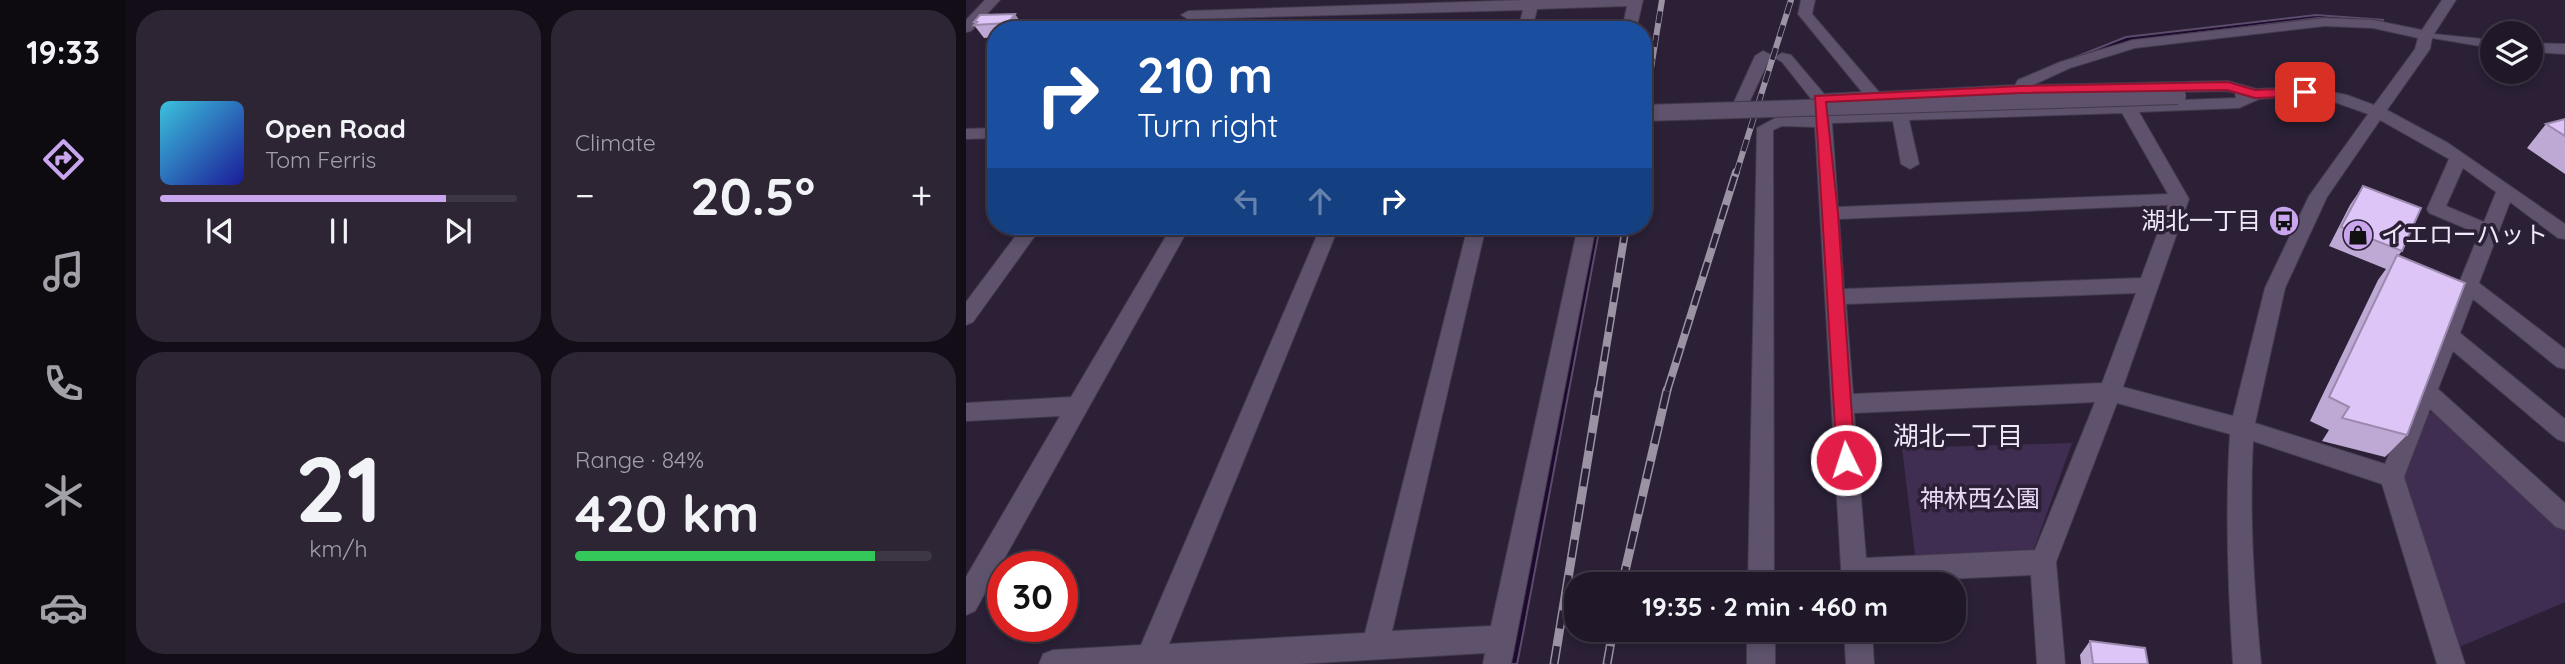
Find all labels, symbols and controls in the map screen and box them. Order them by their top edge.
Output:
map controls [2480,21,2543,84]
button: layers [2480,21,2543,84]
text: 19:33 [26,32,100,72]
text: 210 m [1137,44,1273,105]
icon: right [1022,49,1113,140]
pin [2275,62,2335,122]
icon: arrive [2286,73,2324,111]
text: Turn right [1137,105,1278,145]
text: Open Road [265,112,406,145]
text: Climate [575,128,656,157]
icon: directions [39,135,88,184]
text: Tom Ferris [265,145,376,174]
text: 20.5° [690,163,815,228]
text: − [575,171,595,219]
text: + [911,171,932,219]
icon: left [1228,182,1266,220]
icon: ahead [1301,182,1339,220]
icon: right [1374,182,1412,220]
bus stop icon: 湖北一丁目 [2267,204,2301,238]
place label: 湖北一丁目 [2141,205,2261,235]
icon: previous [201,212,239,250]
icon: pause [320,212,358,250]
icon: next [439,212,477,250]
shop icon: イエローハット [2341,218,2375,252]
place label: イエローハット [2381,219,2548,249]
icon: music [39,247,88,296]
icon: phone [39,359,88,408]
district label: 湖北一丁目 [1893,419,2023,452]
position arrow [1809,423,1883,497]
text: 21 [295,431,382,545]
text: Range · 84% [575,445,704,474]
icon: climate [39,471,88,520]
text: 420 km [575,480,759,545]
park label: 神林西公園 [1920,483,2040,513]
text: km/h [309,534,368,563]
speed limit sign: 30 [987,551,1078,642]
icon: car [39,583,88,632]
text: 19:35 · 2 min · 460 m [1642,590,1888,623]

